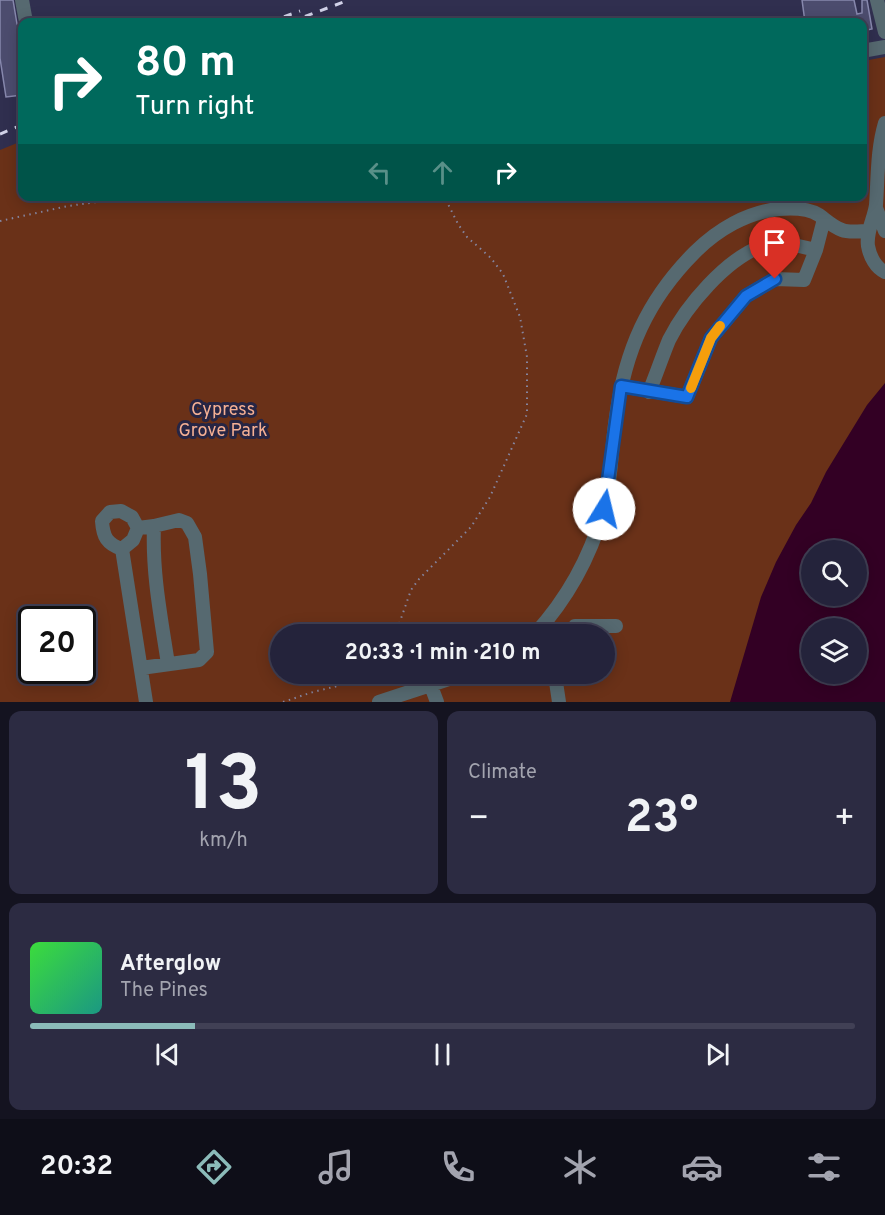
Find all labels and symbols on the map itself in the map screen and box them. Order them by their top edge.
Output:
pin [749,217,800,279]
park label: Cypress Grove Park [178,399,268,443]
position arrow [572,477,636,541]
speed limit sign: 20 [18,606,96,684]

